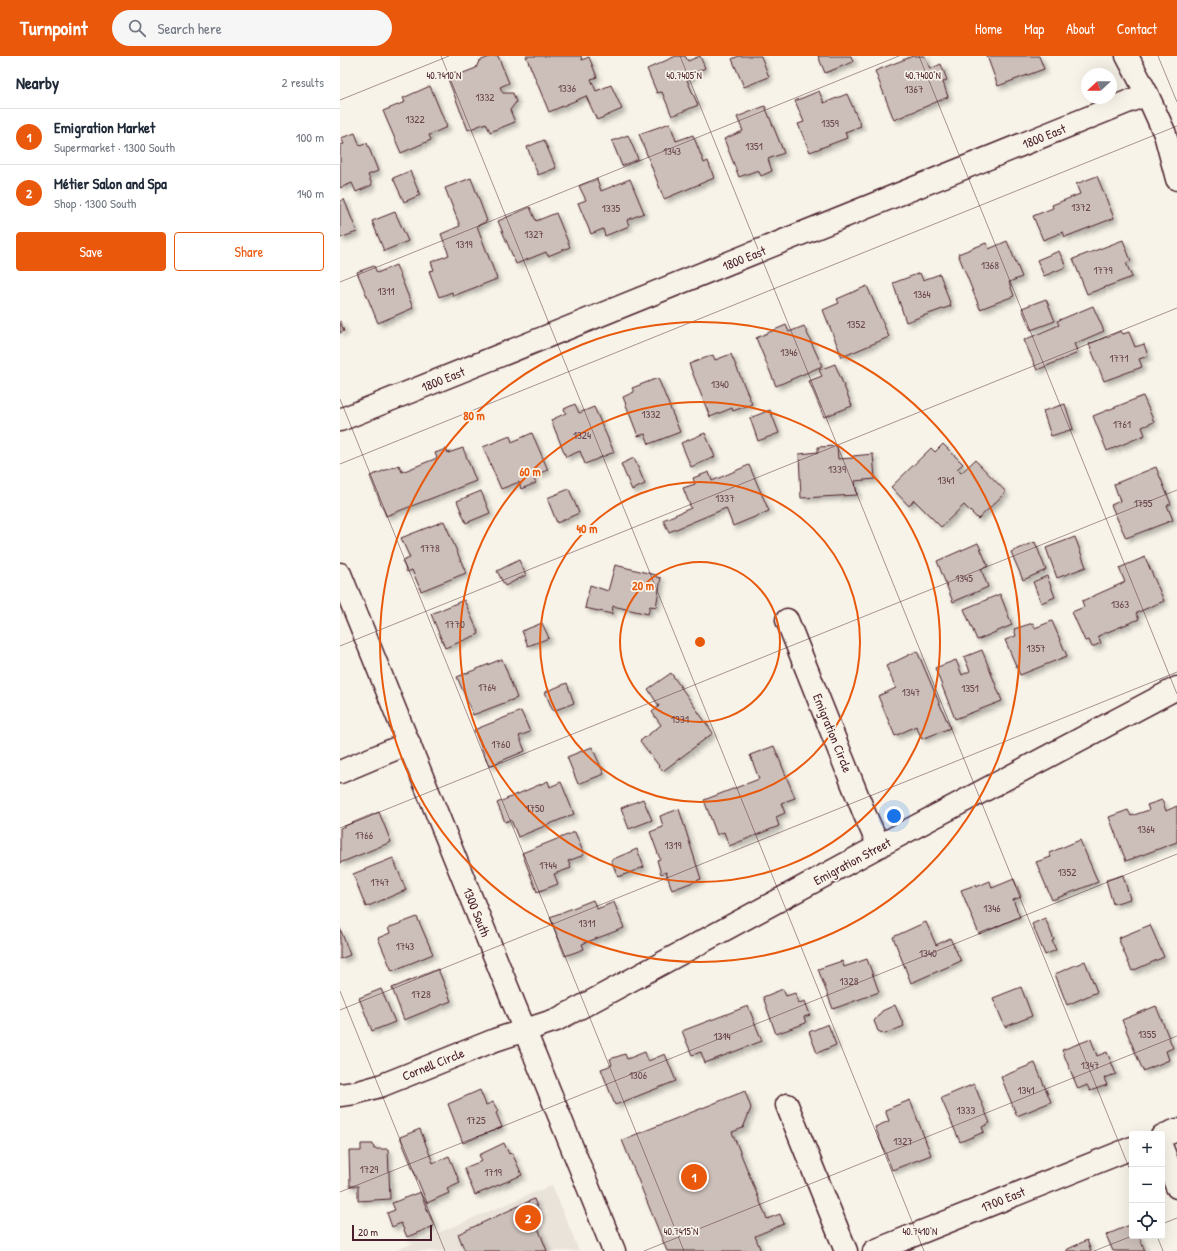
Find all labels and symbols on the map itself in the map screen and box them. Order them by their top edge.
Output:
north arrow [1081,68,1117,104]
text: 40.7410°N [427,69,461,82]
text: 40.7405°N [666,69,702,82]
text: 40.7400°N [905,69,941,82]
house number: 1336 [558,81,577,95]
house number: 1367 [905,82,923,96]
house number: 1332 [476,90,495,104]
house number: 1322 [405,112,425,126]
house number: 1359 [821,116,839,130]
street label: 1800 East [1020,119,1069,153]
house number: 1351 [745,139,763,153]
house number: 1343 [663,144,681,158]
house number: 1372 [1071,200,1091,214]
house number: 1335 [602,201,621,215]
house number: 1327 [524,227,544,241]
house number: 1319 [456,237,472,251]
street label: 1800 East [720,241,769,275]
house number: 1368 [981,258,999,272]
house number: 1779 [1094,263,1112,277]
house number: 1311 [378,284,394,298]
house number: 1364 [913,287,931,301]
house number: 1352 [847,317,865,331]
house number: 1346 [780,345,798,359]
house number: 1771 [1110,351,1128,365]
street label: 1800 East [419,362,468,396]
house number: 1340 [711,377,729,391]
text: 80 m [463,407,485,424]
house number: 1332 [642,407,661,421]
house number: 1761 [1113,417,1131,431]
house number: 1324 [573,428,591,442]
house number: 1339 [828,462,846,476]
text: 60 m [519,463,541,480]
house number: 1341 [937,473,955,487]
house number: 1337 [715,491,735,505]
house number: 1755 [1134,496,1153,510]
text: 40 m [577,520,597,537]
house number: 1778 [420,541,440,555]
house number: 1345 [955,571,973,585]
text: 20 m [632,577,654,594]
house number: 1363 [1111,597,1129,611]
house number: 1770 [445,617,465,631]
centre of rings [693,635,707,649]
house number: 1357 [1026,641,1046,655]
house number: 1764 [478,680,496,694]
house number: 1351 [961,681,979,695]
house number: 1347 [902,685,920,699]
street label: Emigration Circle [809,691,857,775]
house number: 1331 [671,712,689,726]
house number: 1760 [492,737,510,751]
house number: 1750 [525,801,545,815]
your location [884,806,904,826]
house number: 1364 [1137,822,1155,836]
house number: 1766 [355,828,374,842]
street label: Emigration Street [810,833,894,889]
house number: 1319 [665,838,681,852]
house number: 1744 [539,858,557,872]
house number: 1352 [1058,865,1076,879]
house number: 1747 [370,875,390,889]
street label: 1300 South [459,885,495,940]
house number: 1346 [983,901,1001,915]
house number: 1311 [579,916,595,930]
house number: 1743 [396,939,414,953]
house number: 1340 [919,946,937,960]
house number: 1328 [840,974,859,988]
house number: 1728 [411,987,431,1001]
house number: 1355 [1138,1027,1156,1041]
house number: 1314 [713,1029,731,1043]
street label: Cornell Circle [399,1043,467,1085]
house number: 1347 [1081,1058,1099,1072]
house number: 1306 [629,1068,648,1082]
house number: 1341 [1017,1083,1035,1097]
house number: 1333 [957,1103,975,1117]
house number: 1725 [466,1113,486,1127]
house number: 1327 [893,1134,913,1148]
house number: 1729 [360,1162,378,1176]
pin: 1 [681,1162,707,1192]
house number: 1719 [484,1165,502,1179]
street label: 1700 East [978,1182,1028,1216]
pin: 2 [515,1203,541,1233]
scale bar [352,1223,432,1242]
text: 40.7415°N [664,1225,698,1238]
text: 40.7410°N [903,1225,937,1238]

